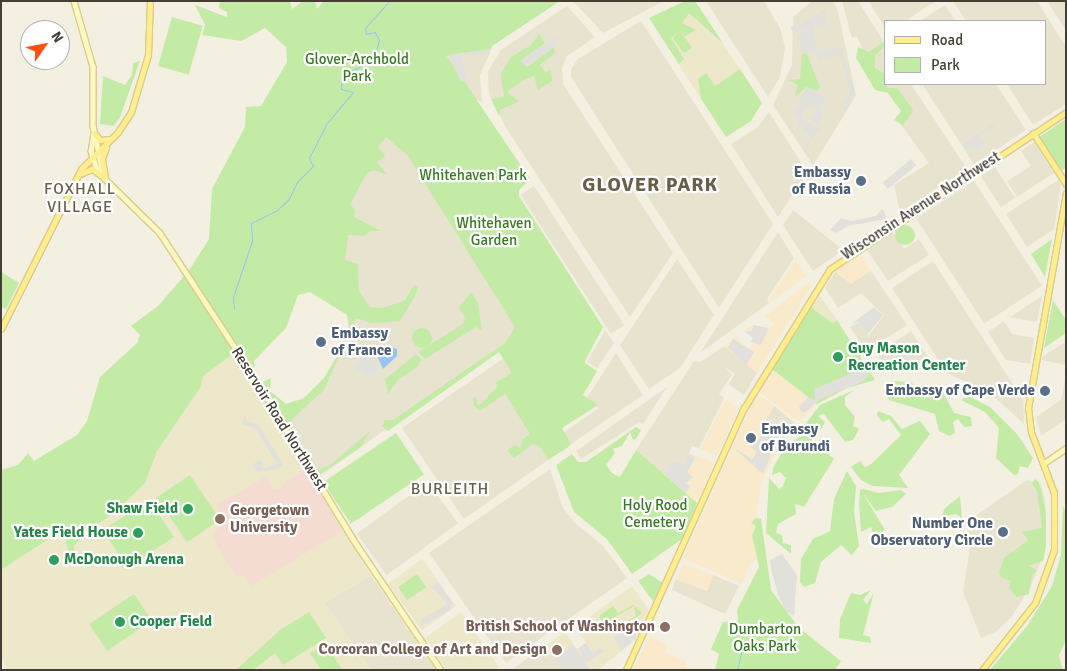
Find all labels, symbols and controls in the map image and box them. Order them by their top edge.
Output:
north arrow [20,20,70,70]
legend [884,20,1047,85]
text: N [47,28,67,46]
text: Road [931,31,963,49]
park label: Glover-Archbold Park [305,50,409,85]
text: Park [931,56,960,74]
street label: Wisconsin Avenue Northwest [838,148,1004,264]
place label: Embassy of Russia [792,163,851,198]
park label: Whitehaven Park [419,167,527,185]
district label: GLOVER PARK [581,172,719,196]
marker: Embassy of Russia [855,175,867,187]
district label: FOXHALL VILLAGE [43,179,117,217]
park label: Whitehaven Garden [456,214,532,249]
place label: Embassy of France [331,324,391,359]
marker: Embassy of France [315,336,327,348]
place label: Guy Mason Recreation Center [848,339,965,374]
street label: Reservoir Road Northwest [227,344,331,494]
marker: Guy Mason Recreation Center [832,351,844,363]
place label: Embassy of Cape Verde [885,382,1035,400]
marker: Embassy of Cape Verde [1039,385,1051,397]
place label: Embassy of Burundi [761,420,830,455]
marker: Embassy of Burundi [745,432,757,444]
district label: BURLEITH [410,479,490,499]
park label: Holy Rood Cemetery [623,496,687,531]
place label: Shaw Field [107,500,178,518]
place label: Georgetown University [230,501,309,536]
marker: Shaw Field [182,503,194,515]
marker: Georgetown University [214,513,226,525]
place label: Number One Observatory Circle [871,514,993,549]
place label: Yates Field House [14,524,128,542]
marker: Number One Observatory Circle [997,526,1009,538]
marker: Yates Field House [132,527,144,539]
place label: McDonough Arena [64,551,184,569]
marker: McDonough Arena [48,554,60,566]
place label: Cooper Field [130,613,212,631]
marker: Cooper Field [114,616,126,628]
place label: British School of Washington [465,618,655,636]
park label: Dumbarton Oaks Park [729,620,801,655]
marker: British School of Washington [659,621,671,633]
place label: Corcoran College of Art and Design [319,641,547,659]
marker: Corcoran College of Art and Design [551,644,563,656]

